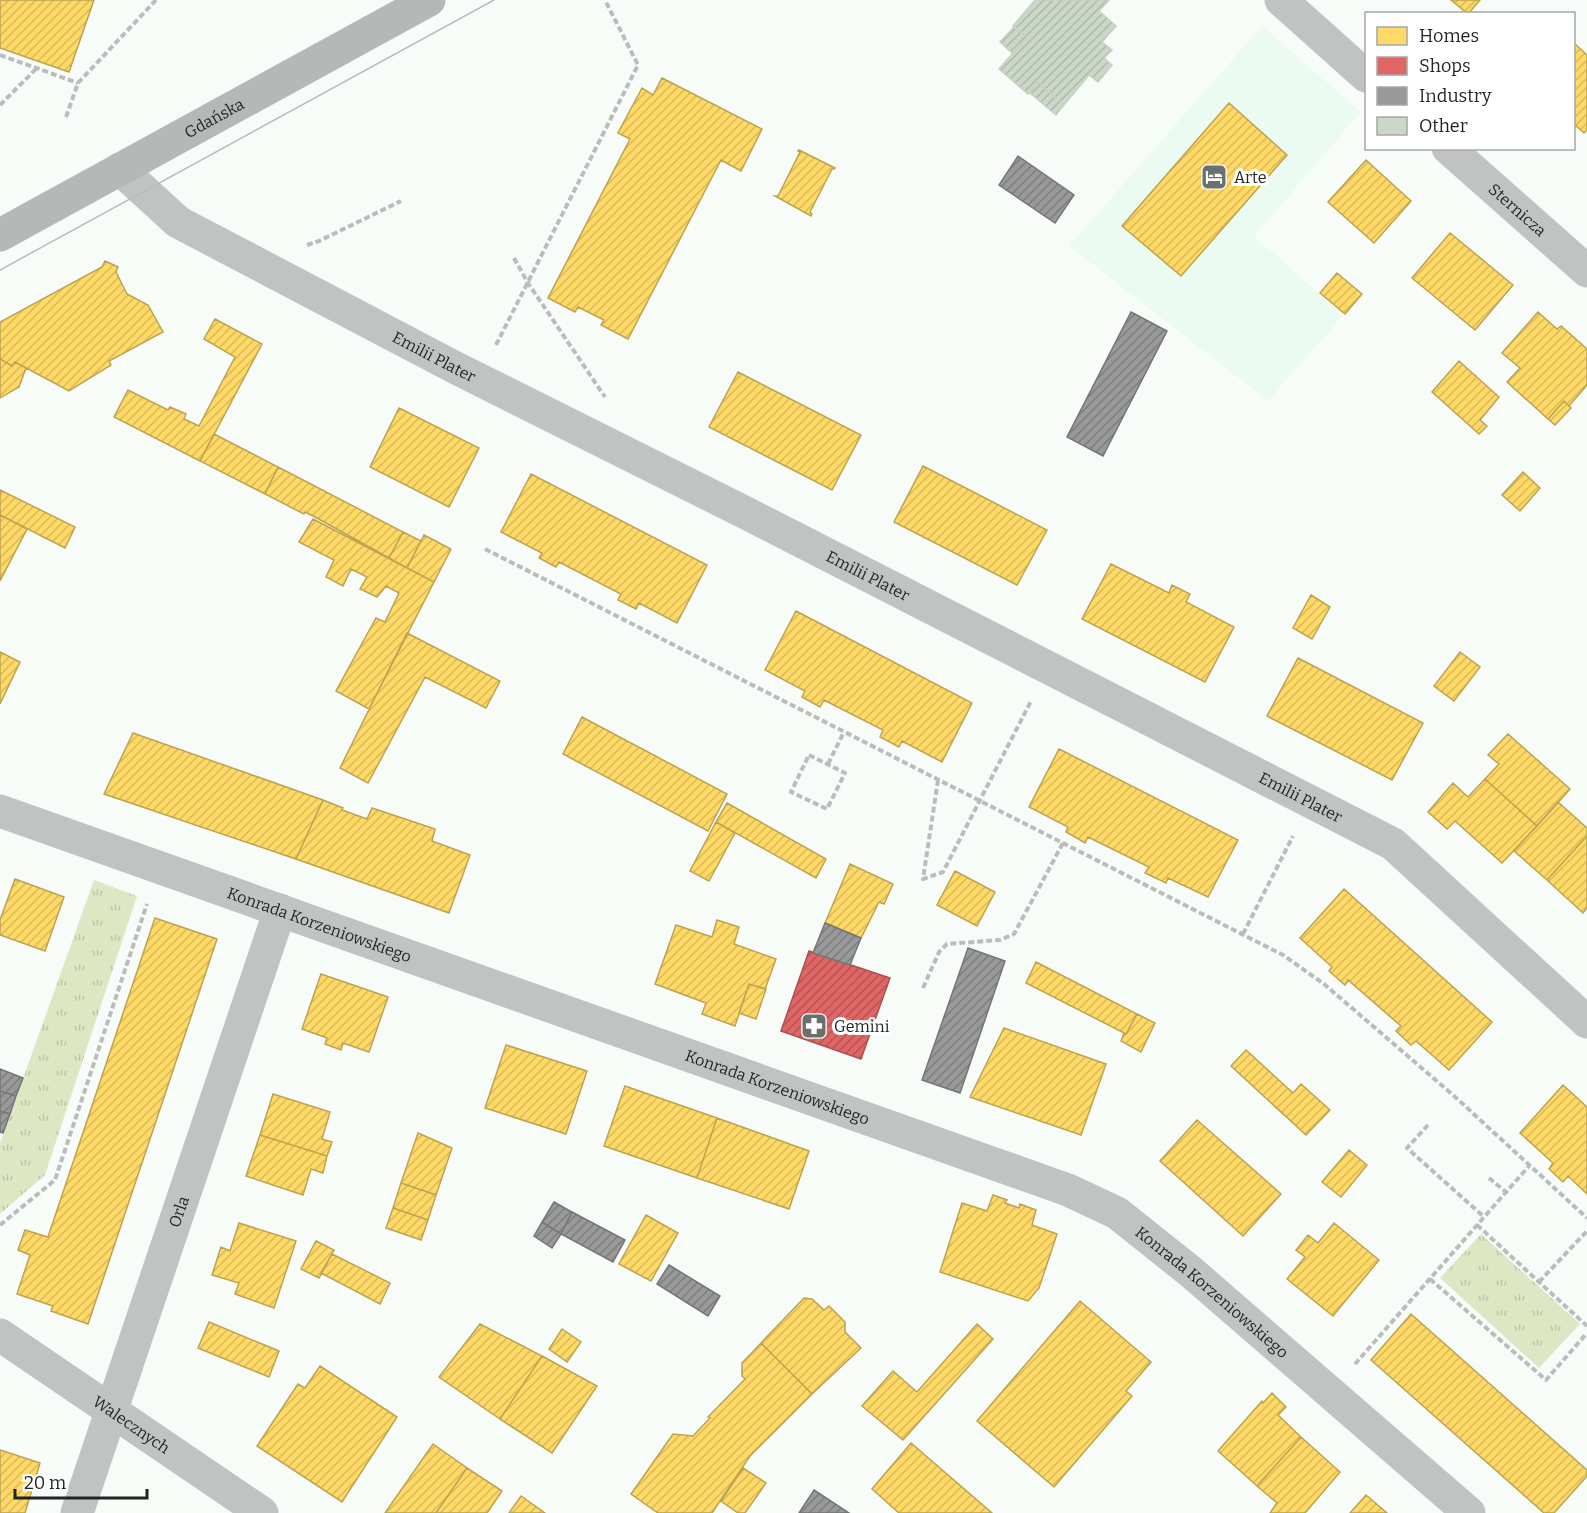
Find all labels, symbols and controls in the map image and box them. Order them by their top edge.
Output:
legend [1365,12,1575,150]
text: Homes [1419,25,1479,47]
text: Shops [1419,55,1471,77]
text: Industry [1419,85,1492,107]
street label: Gdańska [181,94,247,142]
text: Other [1419,115,1468,137]
hotel icon: Arte [1199,162,1229,192]
place label: Arte [1234,168,1266,187]
street label: Sternicza [1485,179,1550,240]
street label: Emilii Plater [389,327,479,386]
street label: Emilii Plater [823,546,913,605]
street label: Emilii Plater [1256,768,1346,826]
street label: Konrada Korzeniowskiego [225,883,414,966]
pharmacy icon: Gemini [799,1011,829,1041]
place label: Gemini [834,1017,890,1036]
street label: Konrada Korzeniowskiego [683,1045,872,1128]
street label: Orla [164,1193,193,1230]
street label: Konrada Korzeniowskiego [1132,1222,1292,1362]
street label: Walecznych [89,1392,174,1457]
scale bar [15,1462,147,1500]
text: 20 m [24,1472,66,1494]

